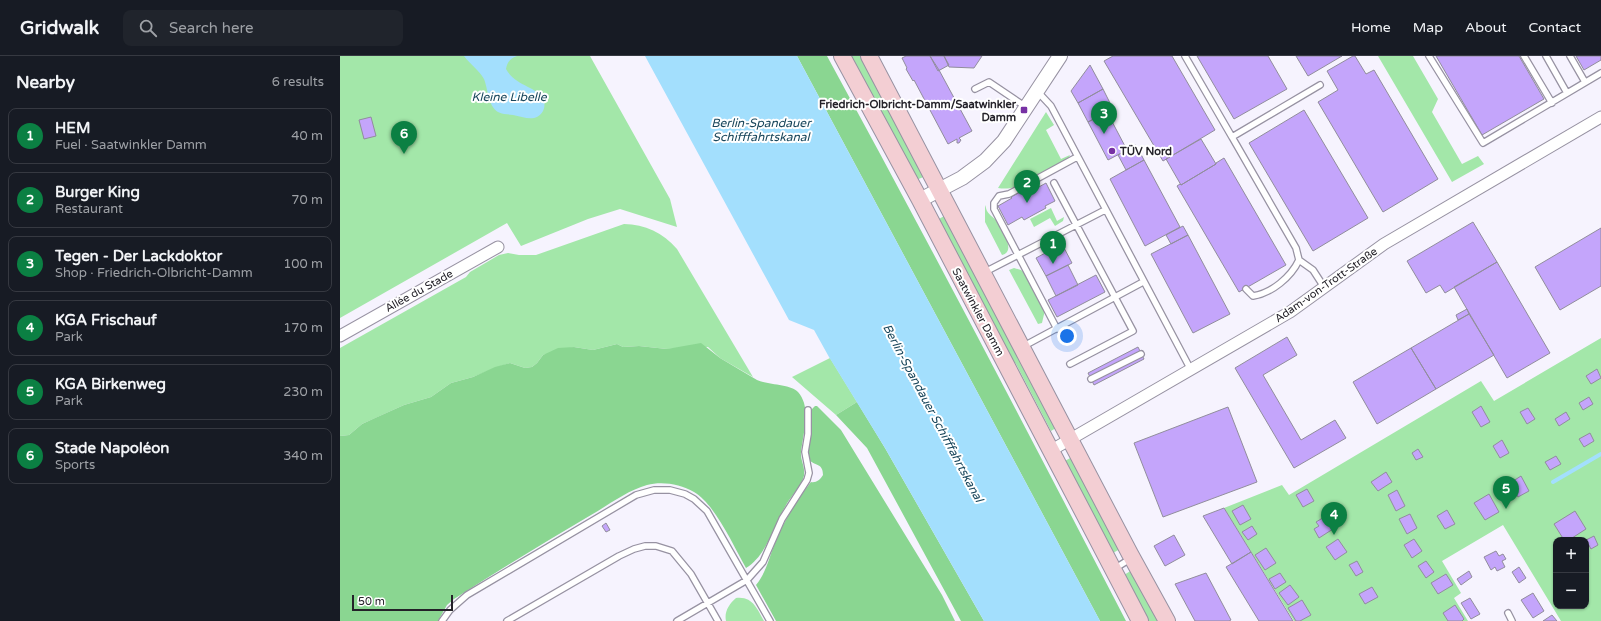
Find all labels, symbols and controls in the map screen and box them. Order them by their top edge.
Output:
search box [123,10,403,46]
text: Gridwalk [20,17,99,39]
icon: search [137,17,159,39]
text: Search here [169,19,253,37]
text: Home [1351,19,1391,36]
text: Map [1413,19,1443,36]
text: About [1465,19,1507,36]
text: Contact [1529,19,1581,36]
text: Nearby [16,72,75,93]
text: 6 results [272,74,324,90]
water label: Kleine Libelle [471,90,548,104]
place label: Friedrich-Olbricht-Damm/Saatwinkler Damm [819,98,1017,124]
pin: 3 [1091,101,1117,134]
marker: Friedrich-Olbricht-Damm/Saatwinkler Damm [1019,105,1029,115]
water label: Berlin-Spandauer Schifffahrtskanal [711,116,812,144]
text: HEM [55,119,90,137]
pin: 6 [391,121,417,154]
text: 1 [26,128,34,144]
text: 40 m [291,128,323,144]
text: Fuel · Saatwinkler Damm [55,137,207,153]
place label: TÜV Nord [1119,144,1172,158]
marker: TÜV Nord [1107,146,1117,156]
pin: 2 [1014,170,1040,203]
text: Burger King [55,183,140,201]
text: 2 [26,192,34,208]
text: 70 m [291,192,323,208]
text: Restaurant [55,201,123,217]
pin: 1 [1040,231,1066,264]
street label: Adam-von-Trott-Straße [1272,245,1380,325]
text: Tegen - Der Lackdoktor [55,247,222,265]
text: 3 [26,256,34,272]
text: 100 m [283,256,323,272]
text: Shop · Friedrich-Olbricht-Damm [55,265,253,281]
street label: Saatwinkler Damm [949,266,1007,358]
street label: Allée du Stade [383,267,455,315]
text: KGA Frischauf [55,311,157,329]
text: 4 [26,320,34,336]
text: 170 m [283,320,323,336]
water label: Berlin-Spandauer Schifffahrtskanal [880,322,987,506]
your location [1057,326,1077,346]
text: Park [55,329,83,345]
text: KGA Birkenweg [55,375,166,393]
text: 5 [26,384,34,400]
text: 230 m [283,384,323,400]
text: Park [55,393,83,409]
text: Stade Napoléon [55,439,169,457]
text: 6 [26,448,34,464]
text: 340 m [283,448,323,464]
text: Sports [55,457,95,473]
pin: 5 [1493,476,1519,509]
pin: 4 [1321,502,1347,535]
map controls [1553,537,1589,609]
button: + [1553,537,1589,573]
button: − [1553,573,1589,609]
scale bar [352,593,453,612]
text: 50 m [358,595,385,608]

